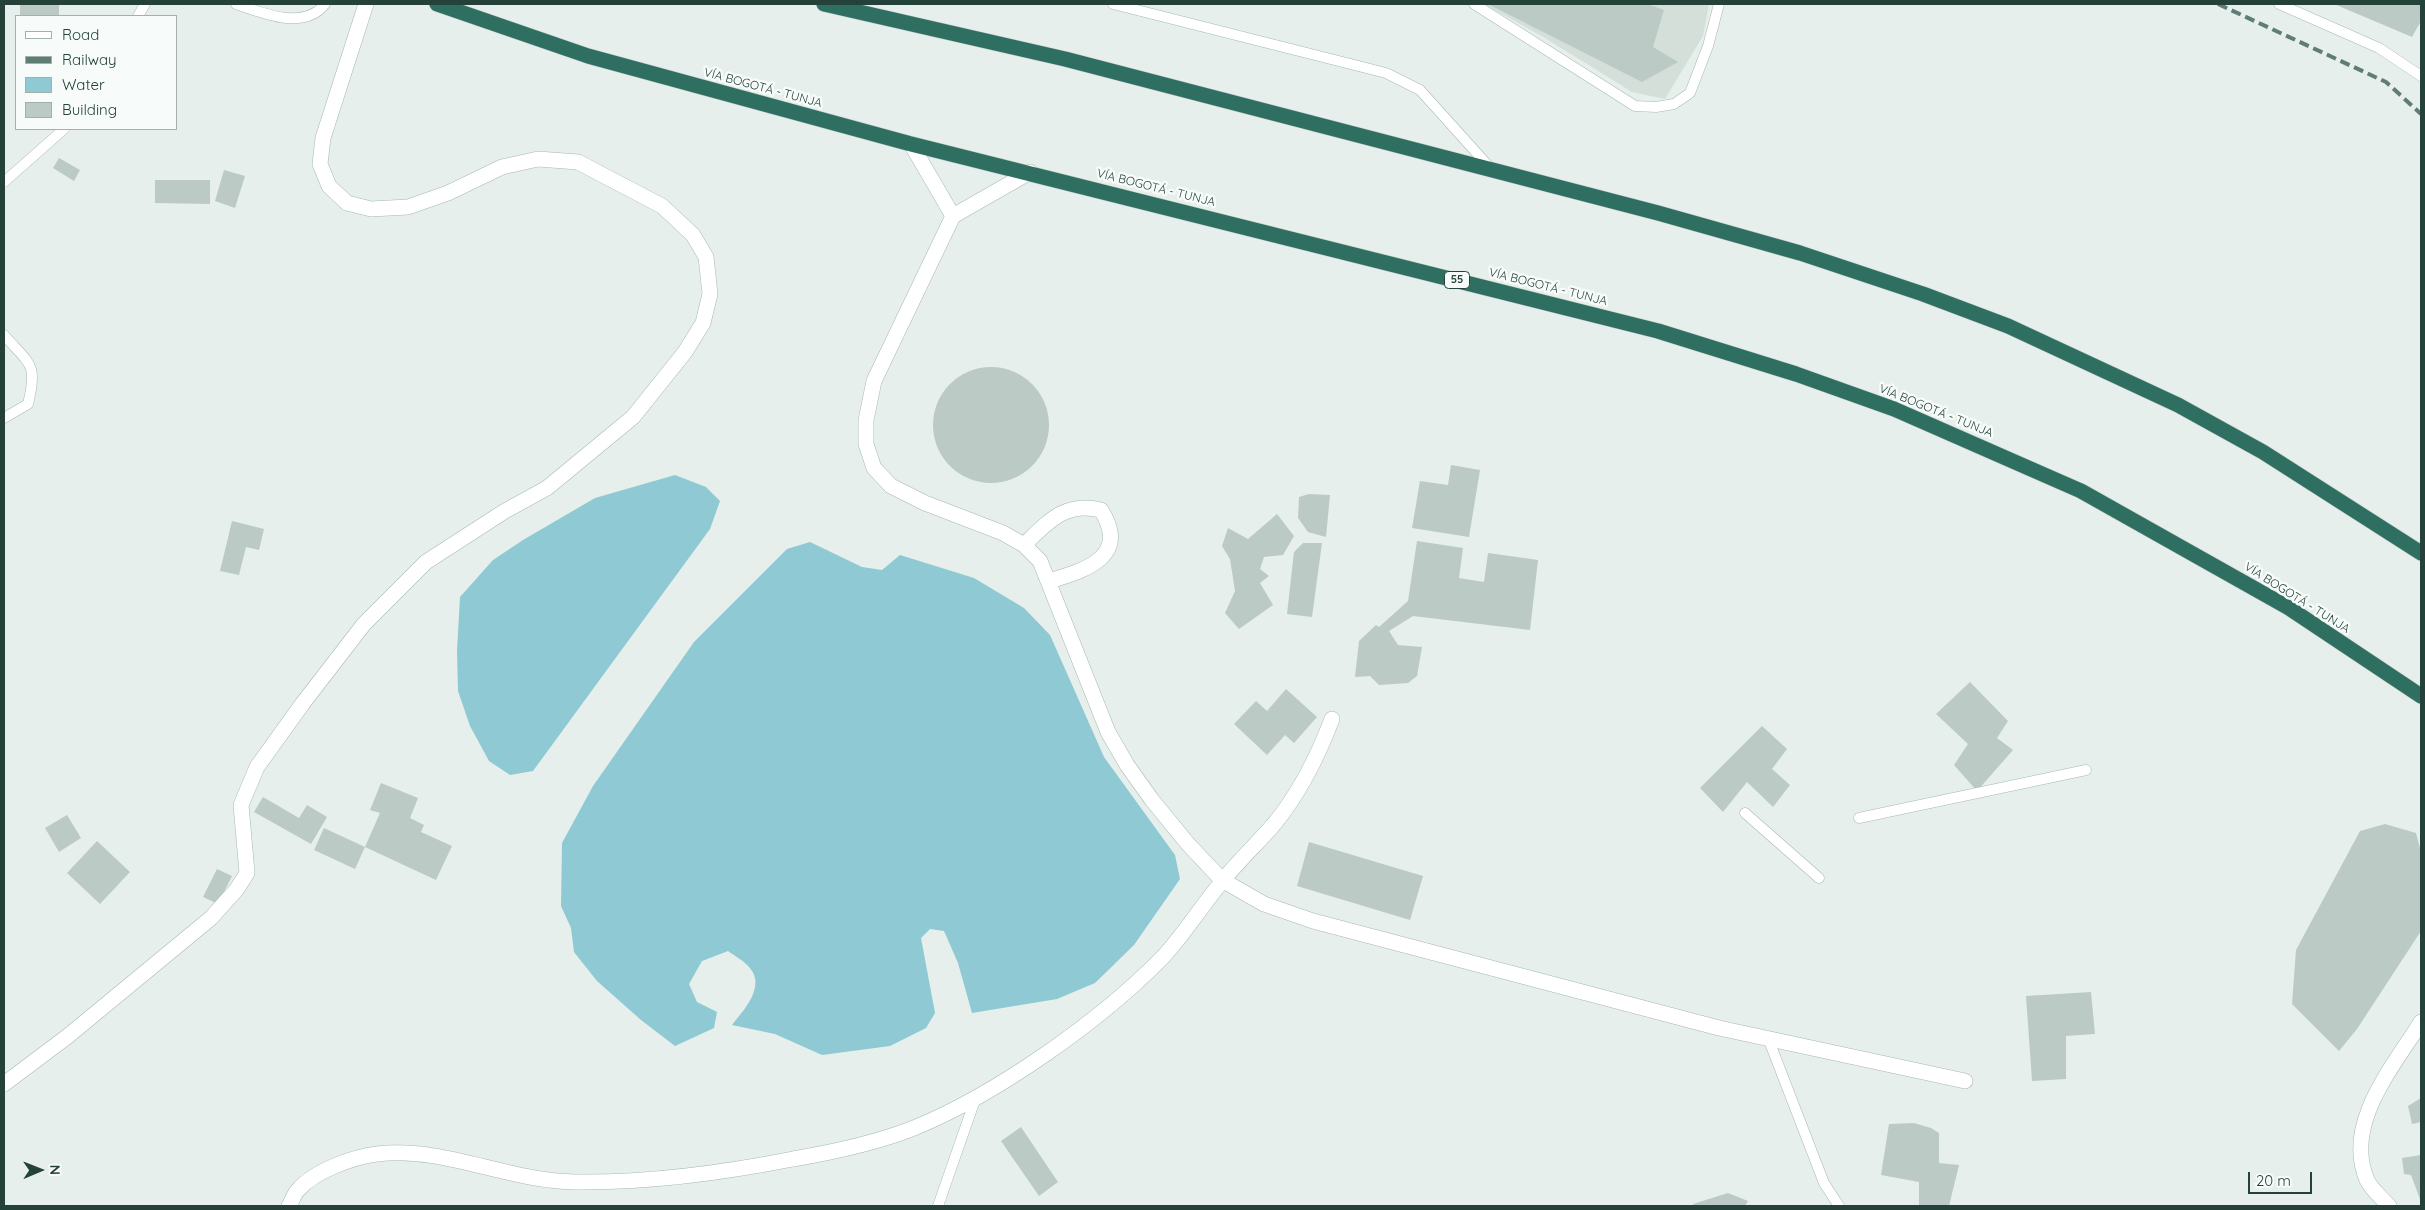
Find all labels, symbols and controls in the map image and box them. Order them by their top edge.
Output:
legend [15,15,178,130]
text: Road [62,25,99,44]
text: Railway [62,50,117,69]
street label: VÍA BOGOTÁ - TUNJA [702,65,824,111]
text: Water [62,75,105,94]
text: Building [62,100,117,119]
street label: VÍA BOGOTÁ - TUNJA [1095,166,1217,210]
street label: VÍA BOGOTÁ - TUNJA [1487,265,1609,309]
road number: 55 [1444,272,1470,288]
street label: VÍA BOGOTÁ - TUNJA [1877,382,1995,440]
street label: VÍA BOGOTÁ - TUNJA [2242,560,2352,636]
north arrow [15,1145,65,1195]
scale bar [2250,1162,2314,1194]
text: N [46,1164,64,1175]
text: 20 m [2256,1171,2291,1190]

